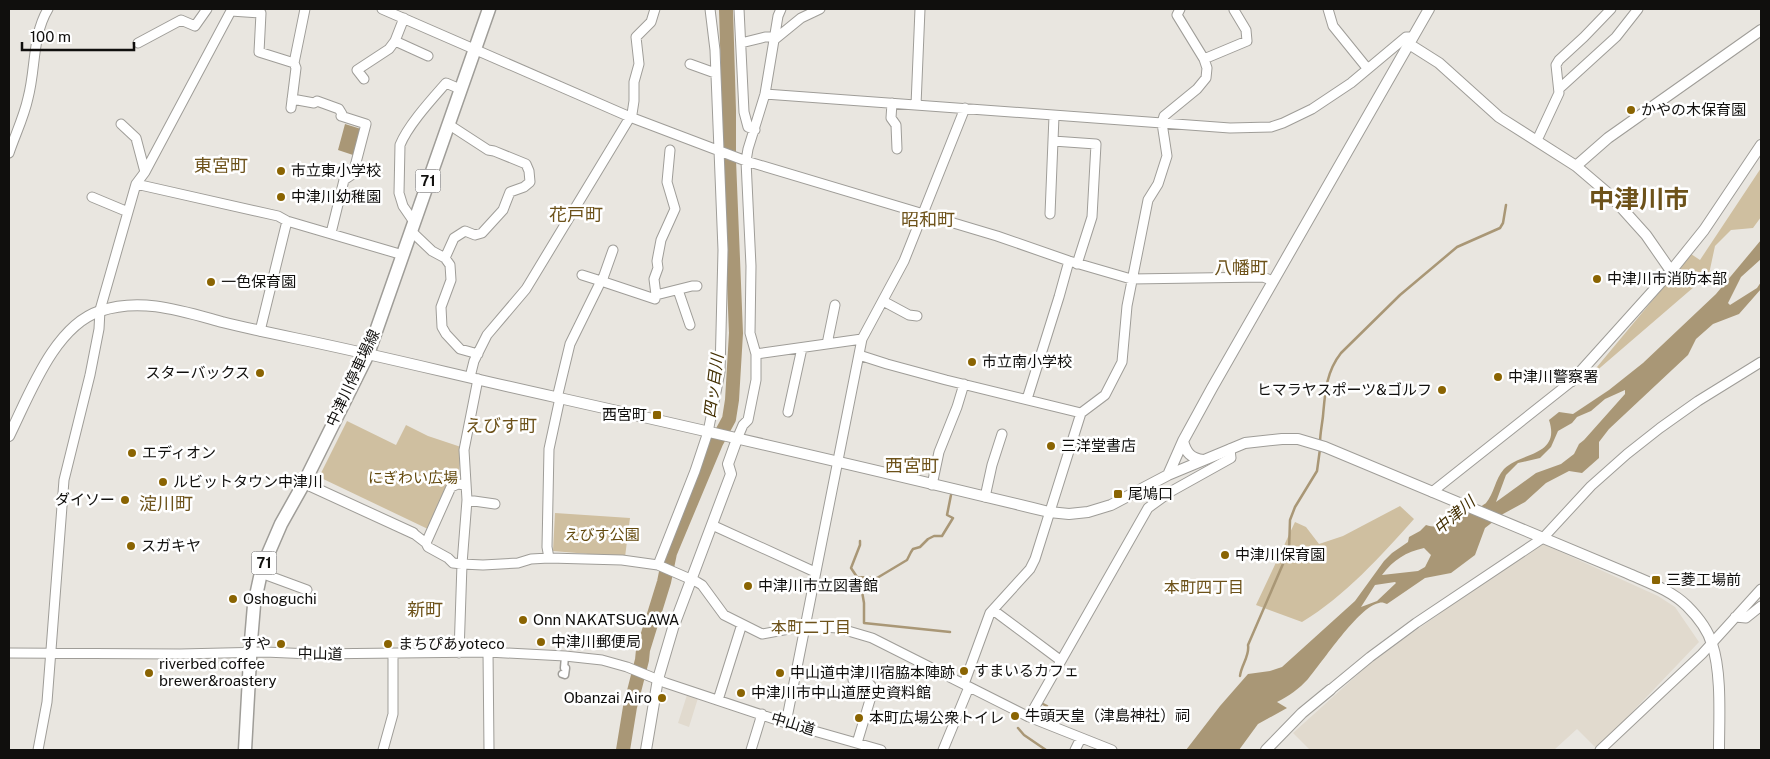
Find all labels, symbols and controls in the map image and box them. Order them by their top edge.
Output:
scale bar [22,20,135,52]
text: 100 m [30,28,71,45]
place label: かやの木保育園 [1641,101,1746,118]
marker: かやの木保育園 [1625,104,1637,116]
district label: 東宮町 [194,155,248,176]
place label: 市立東小学校 [291,162,381,179]
marker: 市立東小学校 [275,165,287,177]
road number: 71 [416,170,440,192]
district label: 中津川市 [1589,184,1689,214]
place label: 中津川幼稚園 [291,188,381,205]
marker: 中津川幼稚園 [275,191,287,203]
district label: 花戸町 [549,204,603,225]
district label: 昭和町 [901,209,955,230]
district label: 八幡町 [1214,257,1268,278]
place label: 中津川市消防本部 [1607,270,1727,287]
place label: 一色保育園 [221,273,296,290]
marker: 中津川市消防本部 [1591,273,1603,285]
marker: 一色保育園 [205,276,217,288]
street label: 中津川停車場線 [323,327,382,429]
water label: 四ッ目川 [700,351,727,419]
place label: 市立南小学校 [982,353,1072,370]
marker: 市立南小学校 [966,356,978,368]
place label: スターバックス [146,364,250,381]
marker: スターバックス [254,367,266,379]
place label: 中津川警察署 [1508,368,1598,385]
marker: 中津川警察署 [1492,371,1504,383]
place label: ヒマラヤスポーツ&ゴルフ [1257,381,1432,398]
marker: ヒマラヤスポーツ&ゴルフ [1436,384,1448,396]
place label: 西宮町 [602,406,647,423]
marker: 西宮町 [651,409,663,421]
district label: えびす町 [465,415,537,436]
place label: 三洋堂書店 [1061,437,1136,454]
marker: 三洋堂書店 [1045,440,1057,452]
place label: エディオン [142,444,216,461]
marker: エディオン [126,447,138,459]
district label: 西宮町 [885,455,939,476]
park label: にぎわい広場 [368,469,458,486]
place label: ルビットタウン中津川 [173,473,323,490]
marker: ルビットタウン中津川 [157,476,169,488]
place label: 尾鳩口 [1128,485,1173,502]
marker: 尾鳩口 [1112,488,1124,500]
place label: ダイソー [55,491,115,508]
water label: 中津川 [1430,491,1480,538]
district label: 淀川町 [139,493,193,514]
marker: ダイソー [119,494,131,506]
park label: えびす公園 [564,526,640,543]
place label: スガキヤ [141,537,201,554]
marker: スガキヤ [125,540,137,552]
place label: 中津川保育園 [1235,546,1325,563]
marker: 中津川保育園 [1219,549,1231,561]
road number: 71 [252,552,276,574]
place label: 三菱工場前 [1666,571,1741,588]
marker: 三菱工場前 [1650,574,1662,586]
place label: 中津川市立図書館 [758,577,878,594]
district label: 本町四丁目 [1164,578,1244,597]
marker: 中津川市立図書館 [742,580,754,592]
place label: Oshoguchi [243,590,317,607]
marker: Oshoguchi [227,593,239,605]
district label: 新町 [407,599,443,620]
place label: Onn NAKATSUGAWA [533,611,680,628]
marker: Onn NAKATSUGAWA [517,614,529,626]
district label: 本町二丁目 [771,618,851,637]
place label: 中津川郵便局 [551,633,641,650]
place label: すや [241,635,271,652]
place label: まちぴあyoteco [398,635,505,652]
marker: 中津川郵便局 [535,636,547,648]
marker: すや [275,638,287,650]
marker: まちぴあyoteco [382,638,394,650]
street label: 中山道 [297,645,343,662]
place label: riverbed coffee brewer&roastery [159,655,277,689]
place label: すまいるカフェ [974,662,1079,679]
place label: 中山道中津川宿脇本陣跡 [790,664,955,681]
marker: すまいるカフェ [958,665,970,677]
marker: riverbed coffee brewer&roastery [143,667,155,679]
marker: 中山道中津川宿脇本陣跡 [774,667,786,679]
place label: 中津川市中山道歴史資料館 [751,684,931,701]
marker: 中津川市中山道歴史資料館 [735,687,747,699]
place label: Obanzai Airo [564,689,652,706]
marker: Obanzai Airo [656,692,668,704]
place label: 牛頭天皇（津島神社）祠 [1025,707,1190,724]
street label: 中山道 [769,709,817,738]
place label: 本町広場公衆トイレ [869,709,1004,726]
marker: 牛頭天皇（津島神社）祠 [1009,710,1021,722]
marker: 本町広場公衆トイレ [853,712,865,724]

